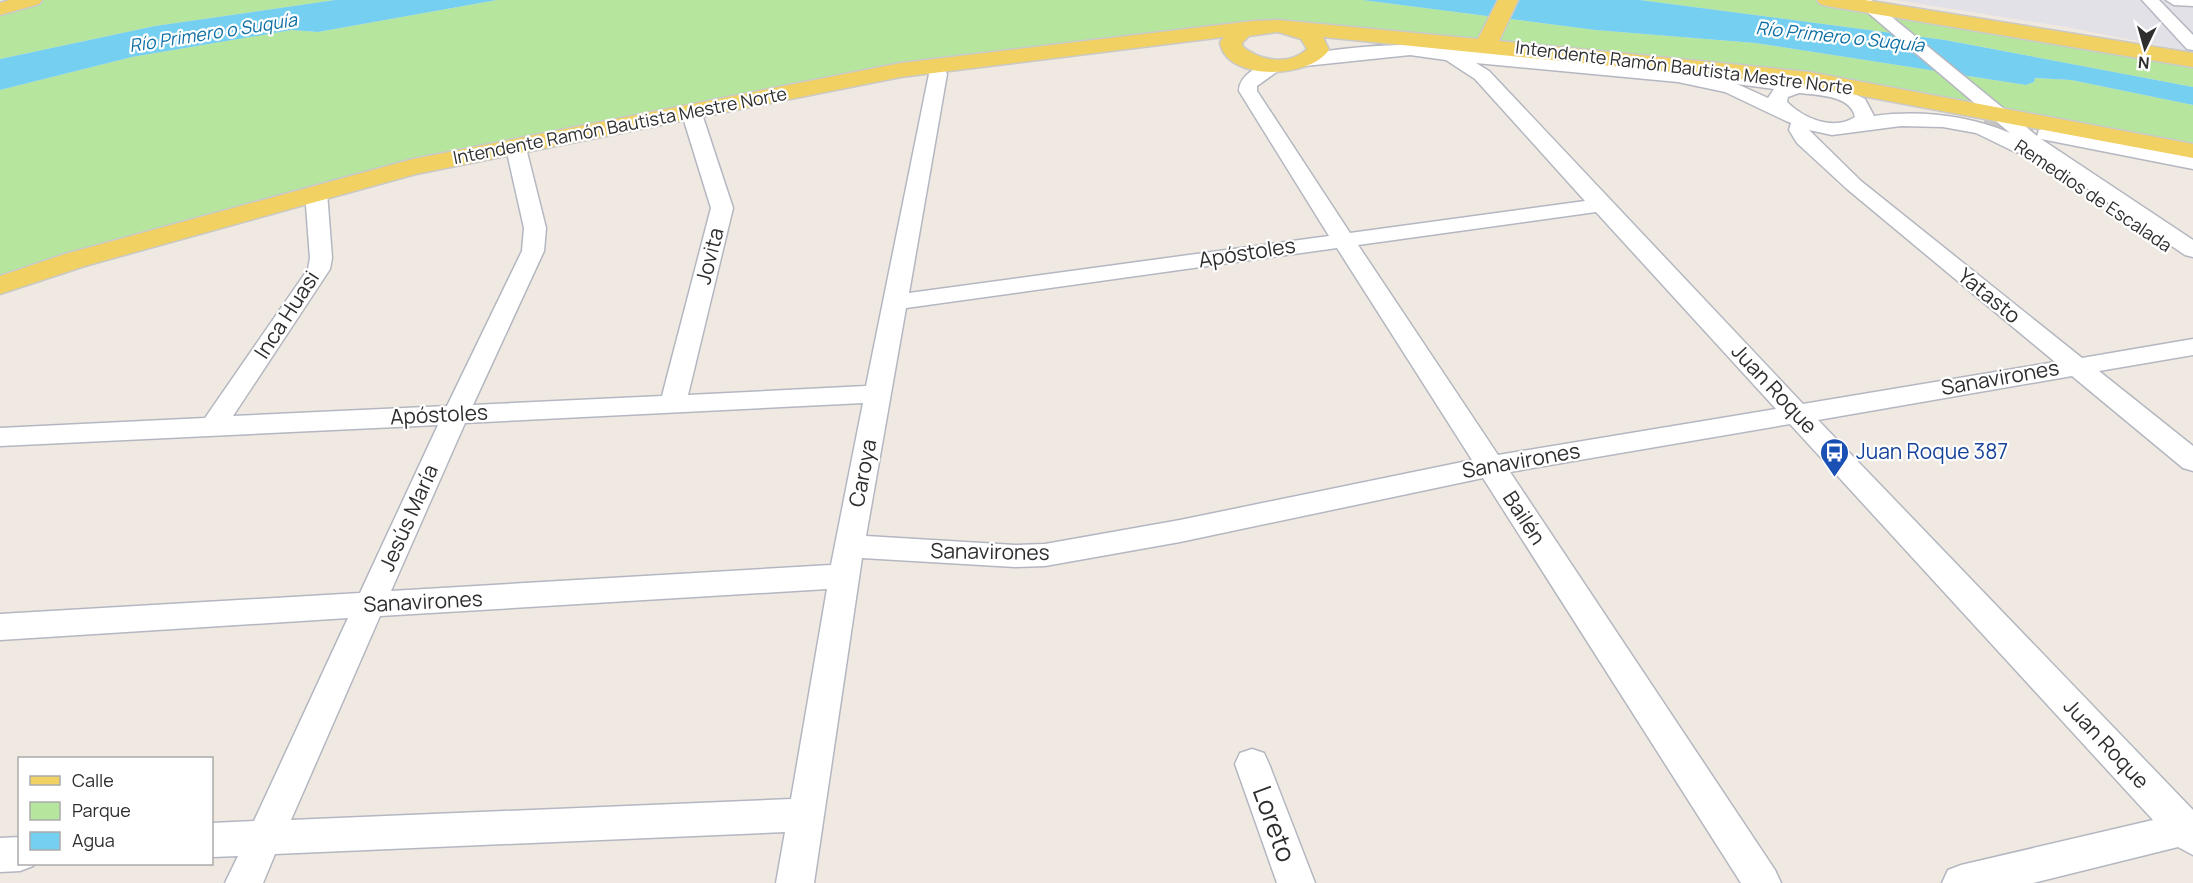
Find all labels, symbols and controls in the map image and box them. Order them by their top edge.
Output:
water label: Río Primero o Suquía [127,7,299,57]
water label: Río Primero o Suquía [1755,15,1927,57]
north arrow [2115,18,2175,78]
street label: Intendente Ramón Bautista Mestre Norte [1514,34,1854,100]
text: N [2137,51,2150,74]
street label: Intendente Ramón Bautista Mestre Norte [451,81,789,169]
street label: Remedios de Escalada [2010,133,2177,257]
street label: Jovita [689,225,730,287]
street label: Apóstoles [1196,231,1297,273]
street label: Yatasto [1952,261,2027,329]
street label: Inca Huasi [247,265,325,364]
street label: Juan Roque [1726,337,1824,439]
street label: Sanavirones [1939,353,2061,401]
street label: Apóstoles [389,397,488,431]
street label: Sanavirones [1460,436,1582,484]
bus stop icon: Juan Roque 387 [1819,436,1851,478]
street label: Caroya [842,437,882,509]
place label: Juan Roque 387 [1856,437,2008,465]
street label: Jesús María [372,460,444,575]
street label: Bailén [1497,485,1553,550]
street label: Sanavirones [930,536,1050,566]
street label: Sanavirones [363,584,483,618]
street label: Juan Roque [2058,692,2156,794]
legend [18,757,213,865]
text: Calle [72,768,114,792]
street label: Loreto [1245,781,1305,867]
text: Parque [72,798,131,822]
text: Agua [72,828,115,852]

